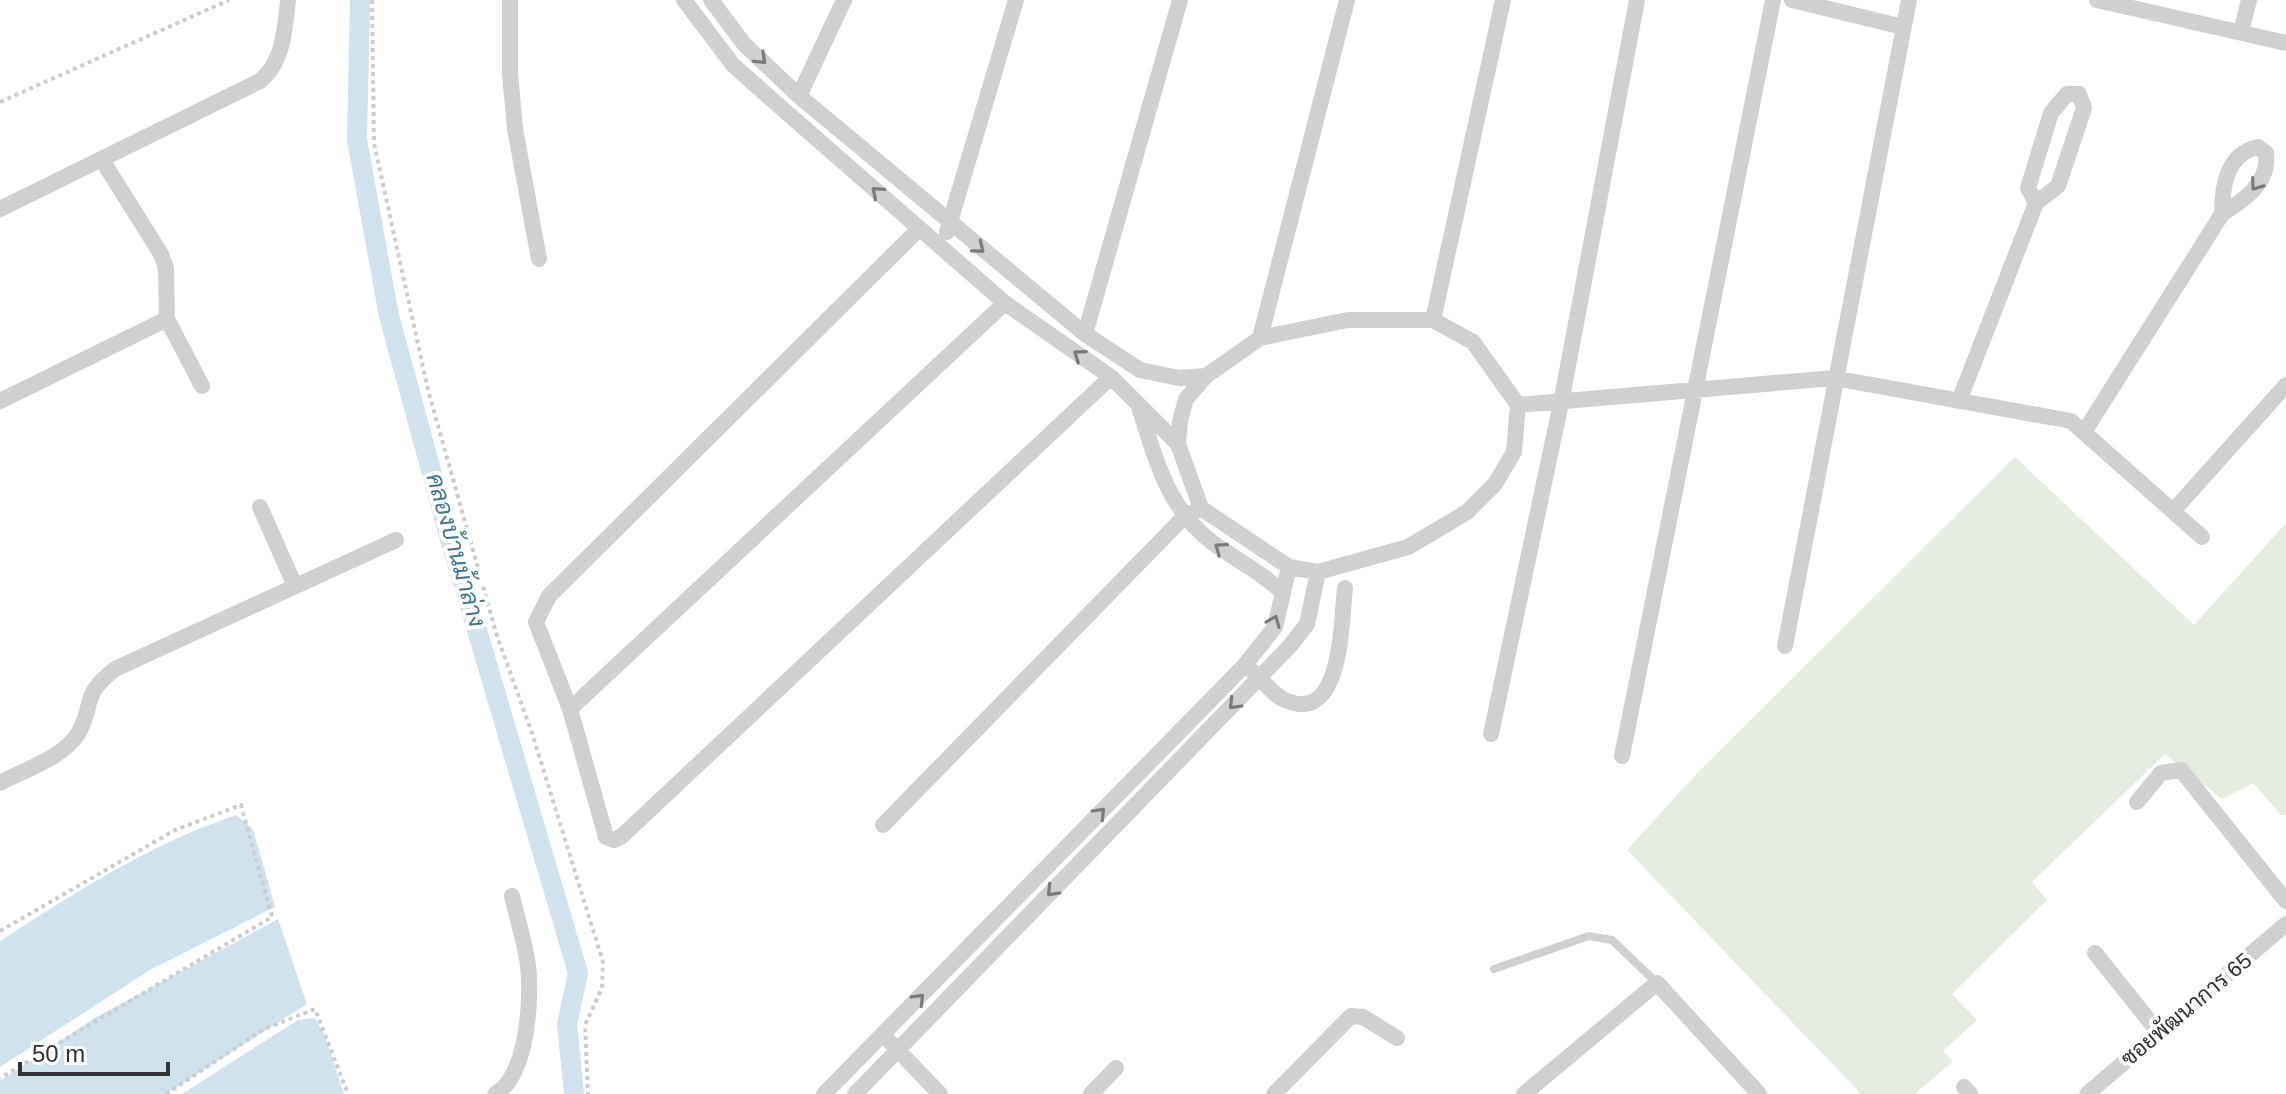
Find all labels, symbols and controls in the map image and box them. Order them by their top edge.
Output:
one-way arrow [752,50,766,65]
one-way arrow [2251,176,2266,191]
one-way arrow [871,187,886,202]
one-way arrow [970,238,985,252]
one-way arrow [1073,350,1087,365]
water label: คลองบ้านม้าล่าง [422,470,491,630]
one-way arrow [1215,543,1229,558]
one-way arrow [1264,615,1281,629]
one-way arrow [1228,695,1243,709]
one-way arrow [1091,808,1105,822]
one-way arrow [1047,882,1062,896]
street label: ซอยพัฒนาการ 65 [2115,947,2257,1071]
one-way arrow [909,994,924,1008]
scale bar [20,1026,168,1076]
text: 50 m [32,1040,85,1067]

